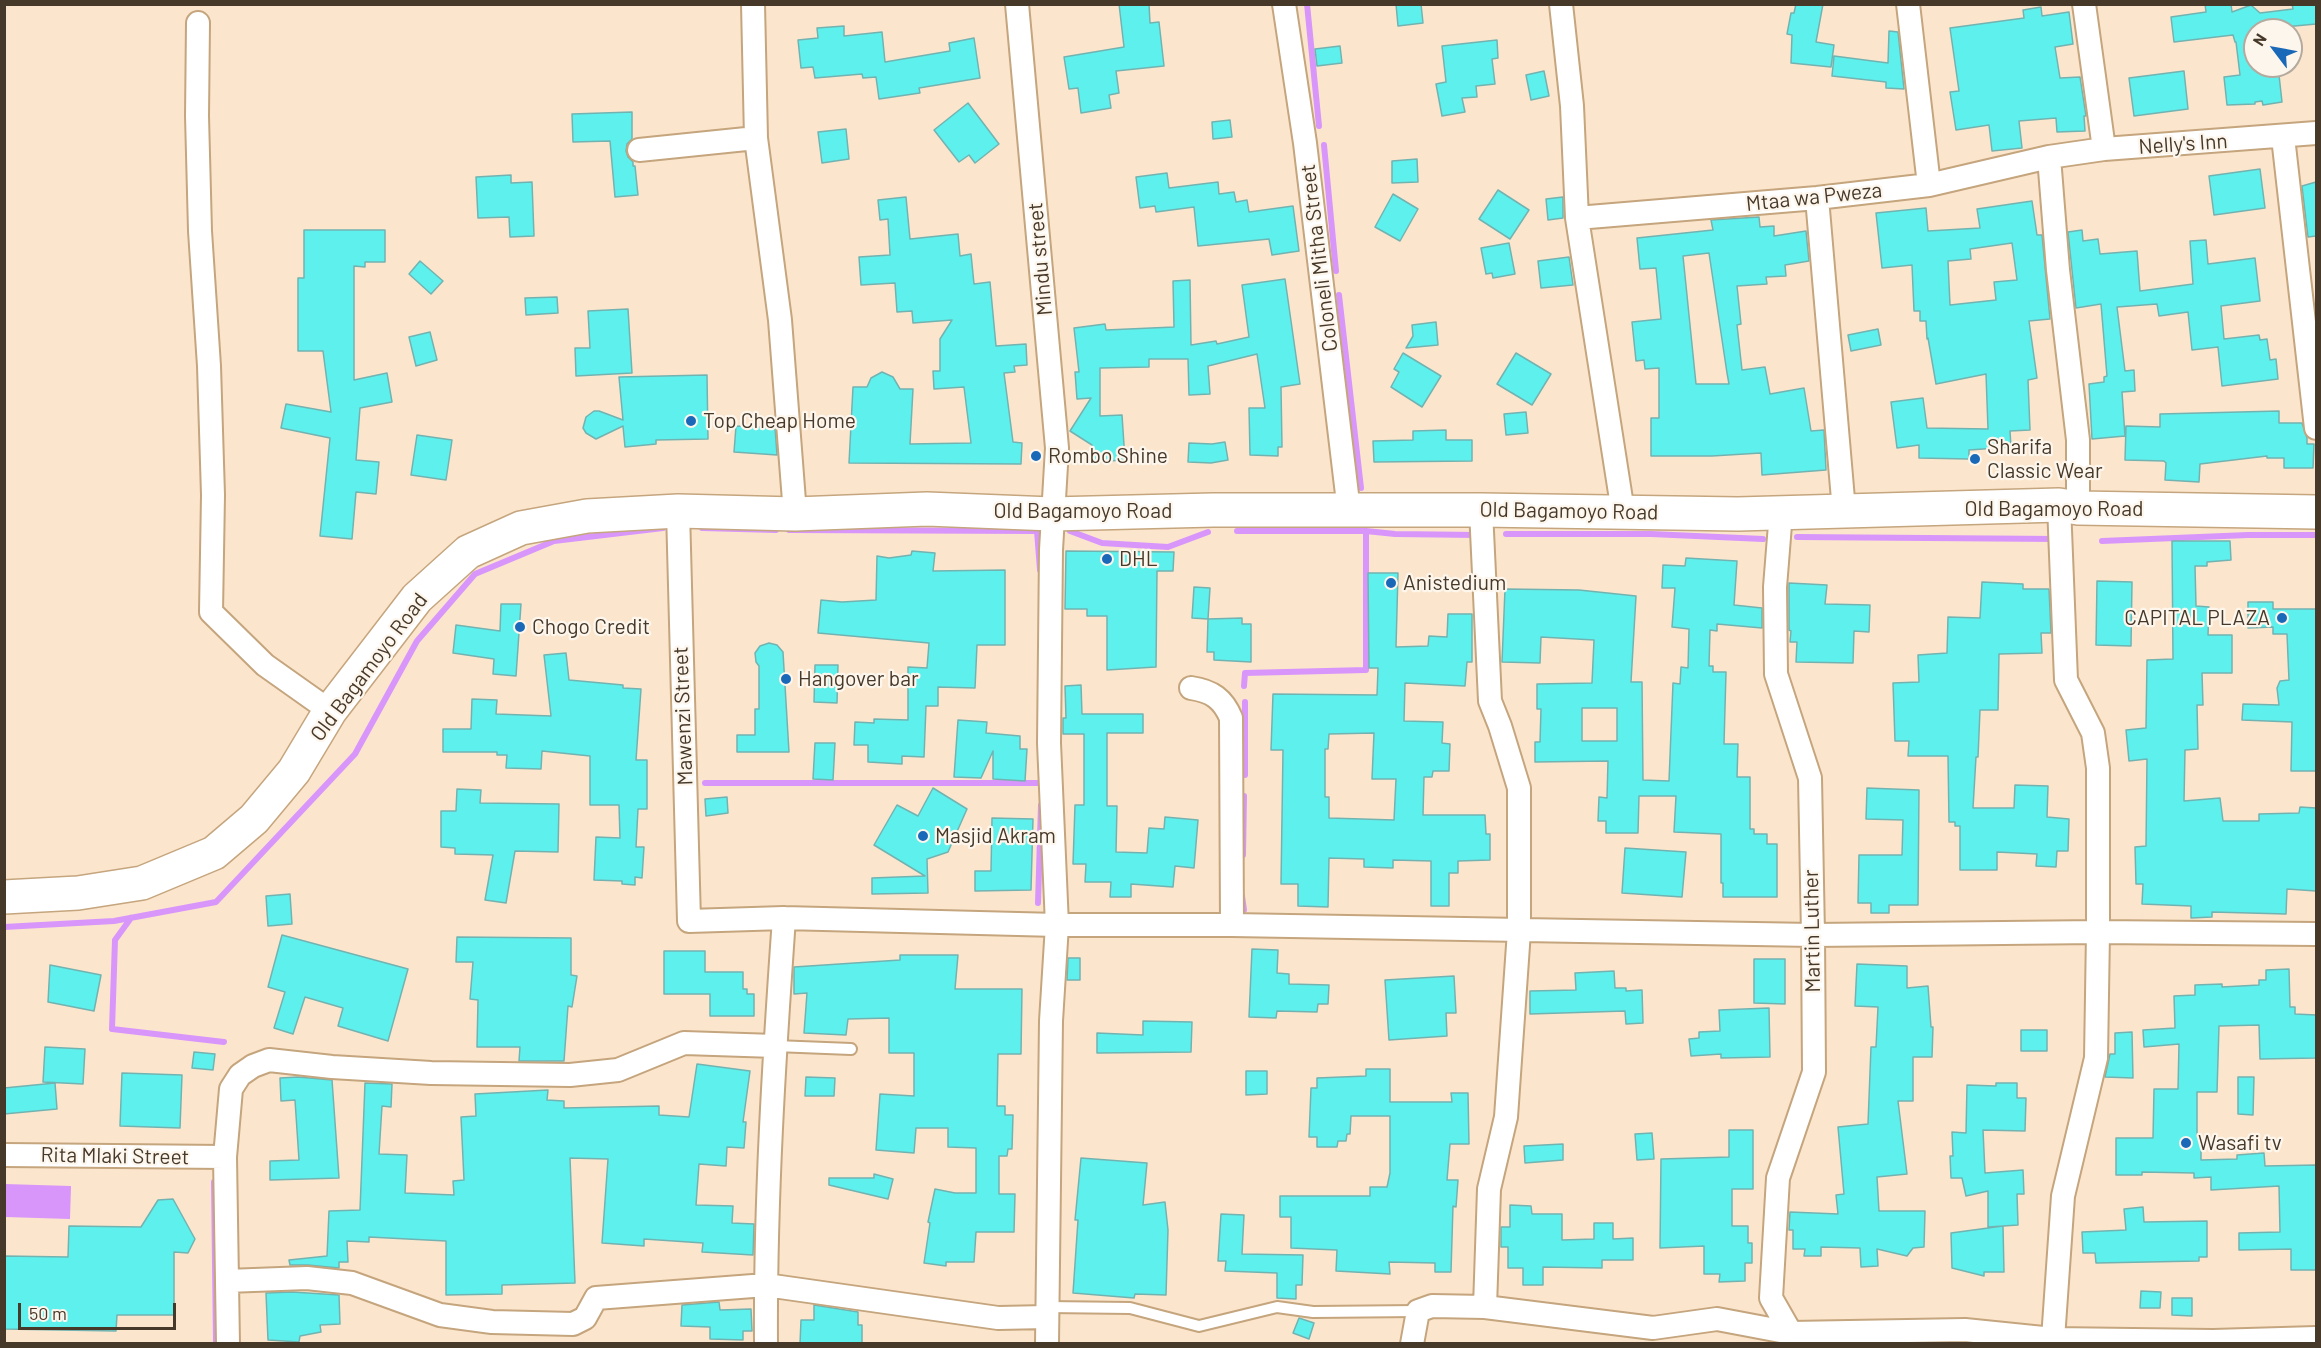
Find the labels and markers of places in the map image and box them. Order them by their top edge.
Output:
place label: Top Cheap Home [703,408,856,434]
marker: Top Cheap Home [684,414,698,428]
place label: Sharifa Classic Wear [1987,434,2103,484]
place label: Rombo Shine [1048,443,1168,469]
marker: Rombo Shine [1029,449,1043,463]
marker: Sharifa Classic Wear [1968,452,1982,466]
place label: DHL [1119,546,1158,572]
marker: DHL [1100,552,1114,566]
place label: Anistedium [1403,570,1506,596]
marker: Anistedium [1384,576,1398,590]
place label: CAPITAL PLAZA [2124,605,2270,631]
marker: CAPITAL PLAZA [2275,611,2289,625]
place label: Chogo Credit [532,614,650,640]
marker: Chogo Credit [513,620,527,634]
place label: Hangover bar [798,666,919,692]
marker: Hangover bar [779,672,793,686]
place label: Masjid Akram [935,823,1056,849]
marker: Masjid Akram [916,829,930,843]
place label: Wasafi tv [2198,1130,2282,1156]
marker: Wasafi tv [2179,1136,2193,1150]

